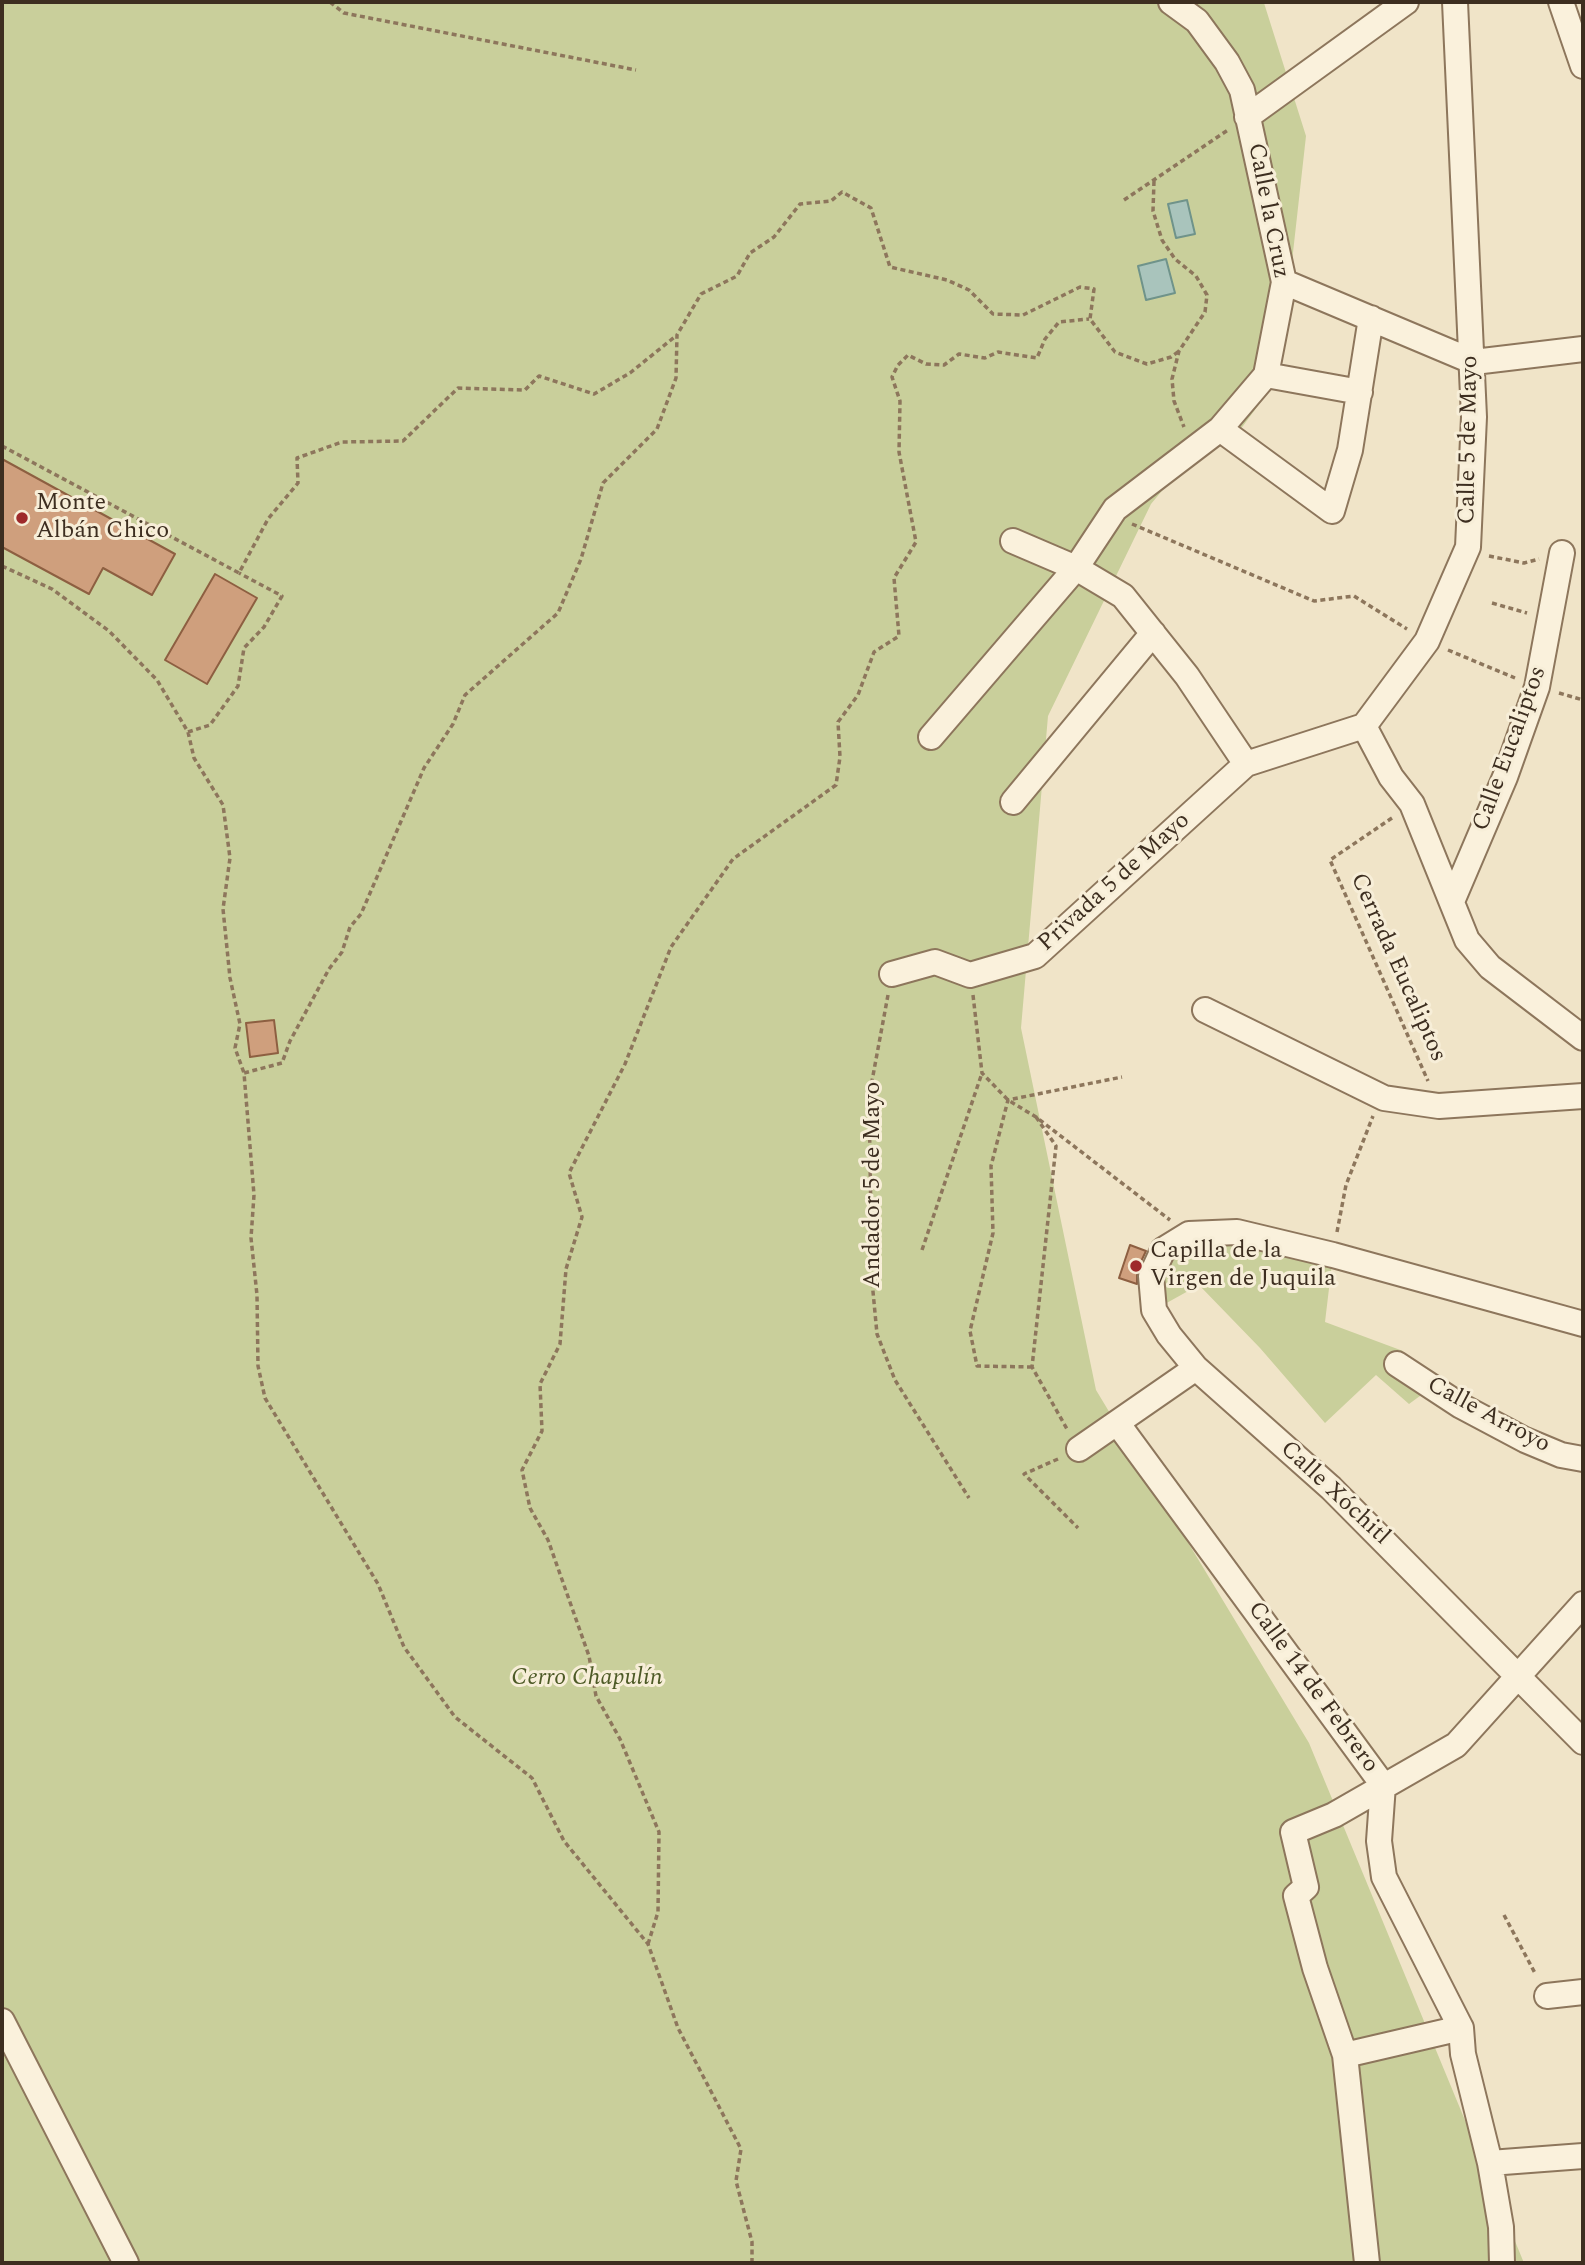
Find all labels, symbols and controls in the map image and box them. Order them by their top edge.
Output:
street label: Calle la Cruz [1240,141,1294,281]
street label: Calle 5 de Mayo [1454,355,1486,525]
place label: Monte Albán Chico [36,490,169,546]
marker: Monte Albán Chico [14,510,30,526]
street label: Calle Eucaliptos [1468,663,1554,835]
street label: Privada 5 de Mayo [1033,807,1197,959]
street label: Cerrada Eucaliptos [1342,869,1452,1067]
street label: Andador 5 de Mayo [860,1081,888,1289]
place label: Capilla de la Virgen de Juquila [1150,1238,1336,1294]
marker: Capilla de la Virgen de Juquila [1128,1258,1144,1274]
street label: Calle Arroyo [1422,1372,1554,1460]
street label: Calle Xóchitl [1273,1436,1395,1552]
street label: Calle 14 de Febrero [1240,1597,1384,1779]
park label: Cerro Chapulín [511,1665,663,1693]

